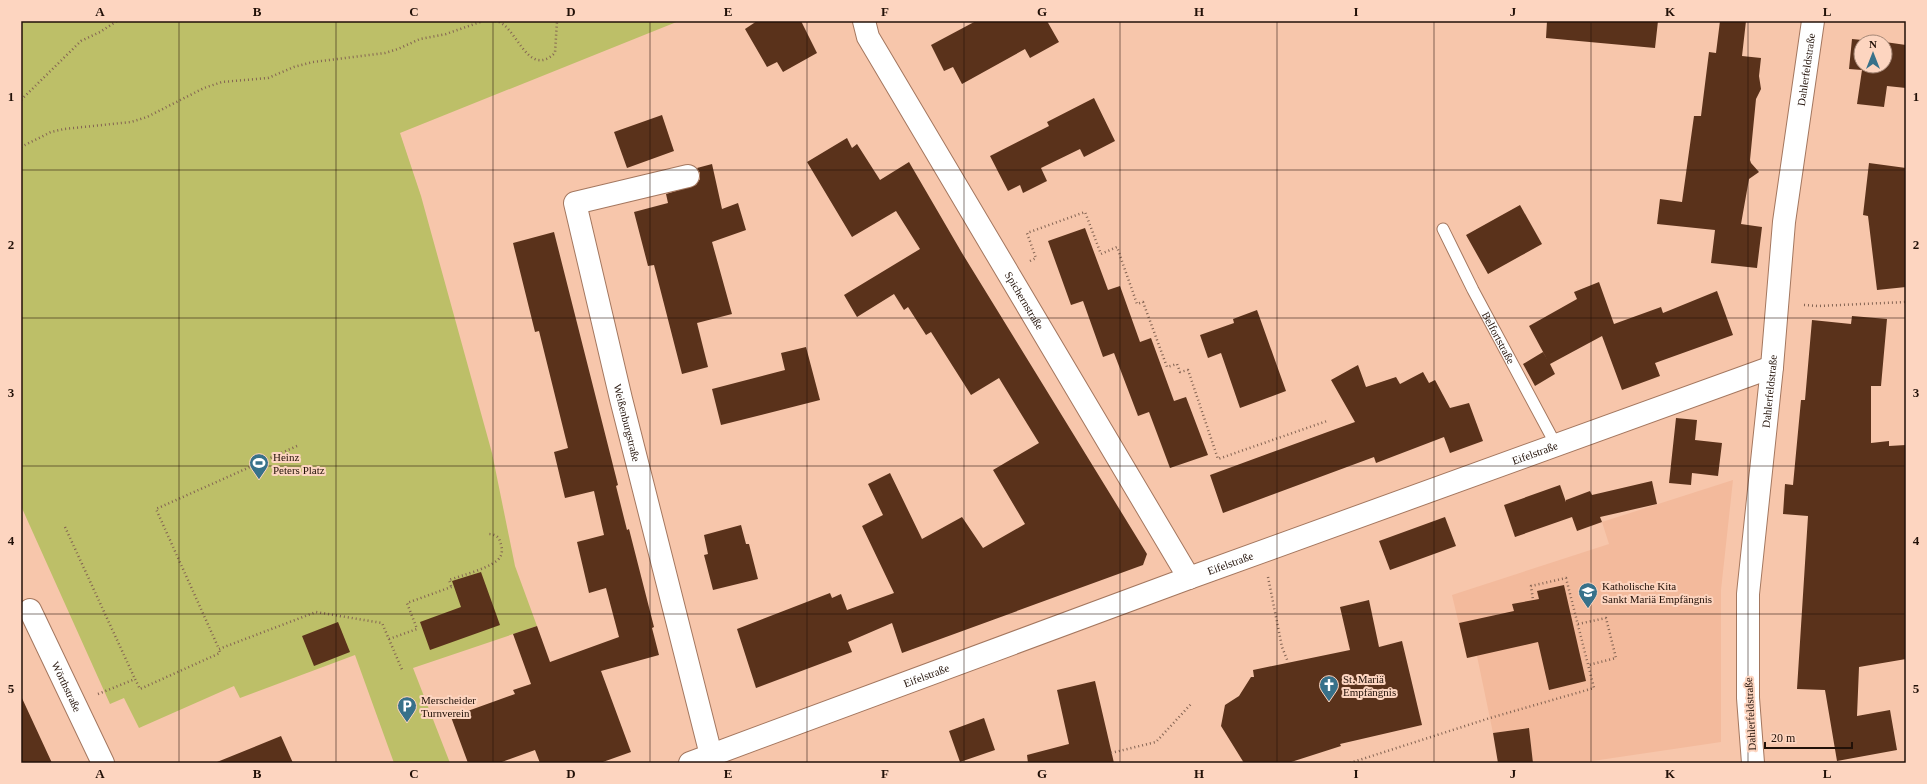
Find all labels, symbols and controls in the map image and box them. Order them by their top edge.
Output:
text: A [95,4,105,19]
text: B [253,4,262,19]
text: C [409,4,419,19]
text: D [566,4,576,19]
text: E [724,4,732,19]
text: F [881,4,889,19]
text: G [1037,4,1047,19]
text: H [1194,4,1204,19]
text: I [1353,4,1359,19]
text: J [1510,4,1517,19]
text: K [1665,4,1676,19]
text: L [1823,4,1832,19]
street label: Dahlerfeldstraße [1795,32,1817,107]
north arrow [1853,34,1893,74]
text: N [1869,38,1877,50]
text: 1 [8,89,14,104]
text: 1 [1913,89,1919,104]
text: 2 [8,237,14,252]
text: 2 [1913,237,1919,252]
street label: Spichernstraße [1003,269,1046,332]
street label: Belfortstraße [1480,309,1517,366]
street label: Dahlerfeldstraße [1760,354,1779,428]
street label: Weißenburgstraße [612,383,643,463]
text: 3 [8,385,15,400]
text: 3 [1913,385,1920,400]
street label: Eifelstraße [1510,439,1559,467]
place label: Heinz Peters Platz [273,451,325,476]
sports icon: Heinz Peters Platz [248,452,270,480]
text: 4 [8,533,15,548]
text: 4 [1913,533,1920,548]
street label: Eifelstraße [1206,549,1255,577]
place label: Katholische Kita Sankt Mariä Empfängnis [1602,580,1712,605]
school or university icon: Katholische Kita Sankt Mariä Empfängnis [1577,581,1599,609]
street label: Wörthstraße [49,660,84,714]
street label: Eifelstraße [902,661,951,689]
place label: St. Mariä Empfängnis [1343,673,1396,698]
church icon: St. Mariä Empfängnis [1318,674,1340,702]
street label: Dahlerfeldstraße [1742,677,1758,751]
text: 5 [8,681,15,696]
text: 5 [1913,681,1920,696]
place label: Merscheider Turnverein [421,694,476,719]
parking icon: Merscheider Turnverein [396,695,418,723]
scale bar [1765,724,1852,750]
text: 20 m [1771,731,1796,745]
text: A [95,766,105,781]
text: B [253,766,262,781]
text: C [409,766,419,781]
text: D [566,766,576,781]
text: E [724,766,732,781]
text: F [881,766,889,781]
text: G [1037,766,1047,781]
text: H [1194,766,1204,781]
text: I [1353,766,1359,781]
text: J [1510,766,1517,781]
text: K [1665,766,1676,781]
text: L [1823,766,1832,781]

